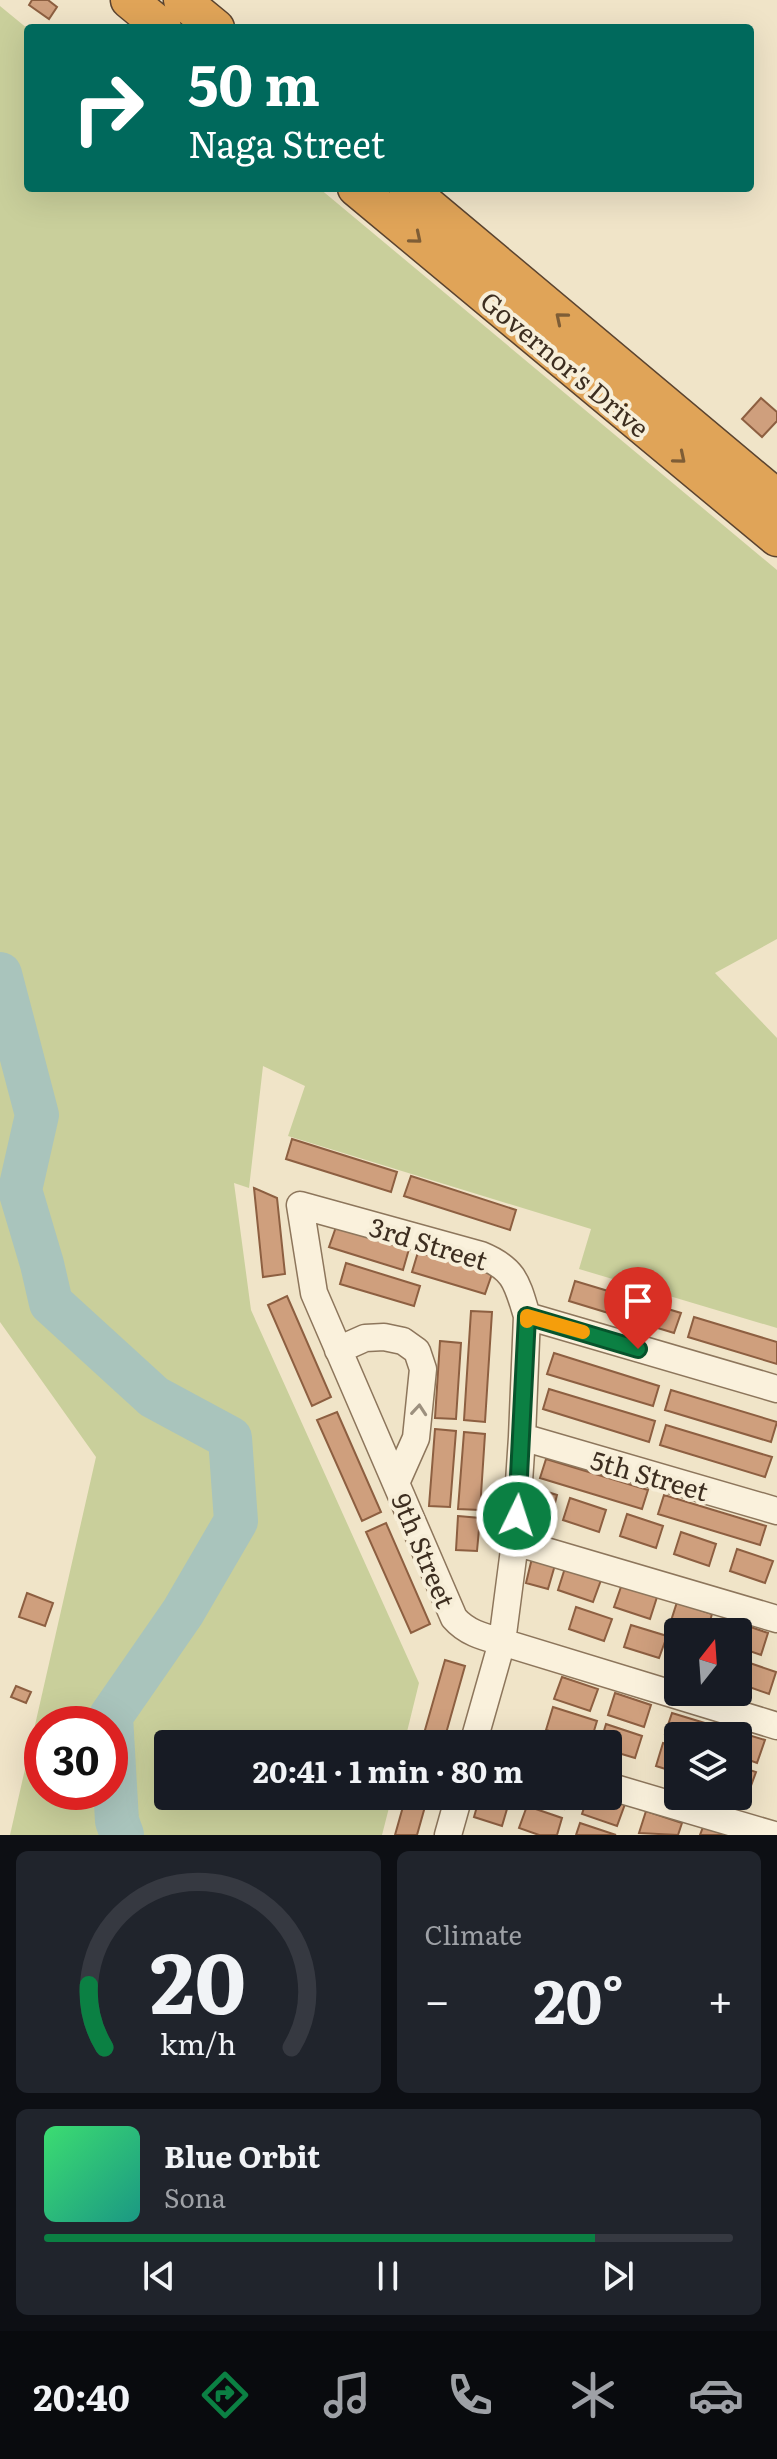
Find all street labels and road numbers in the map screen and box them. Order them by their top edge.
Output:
street label: Governor's Drive [473,281,659,445]
street label: 3rd Street [365,1206,493,1279]
street label: 5th Street [587,1439,714,1509]
street label: 9th Street [383,1487,467,1614]

